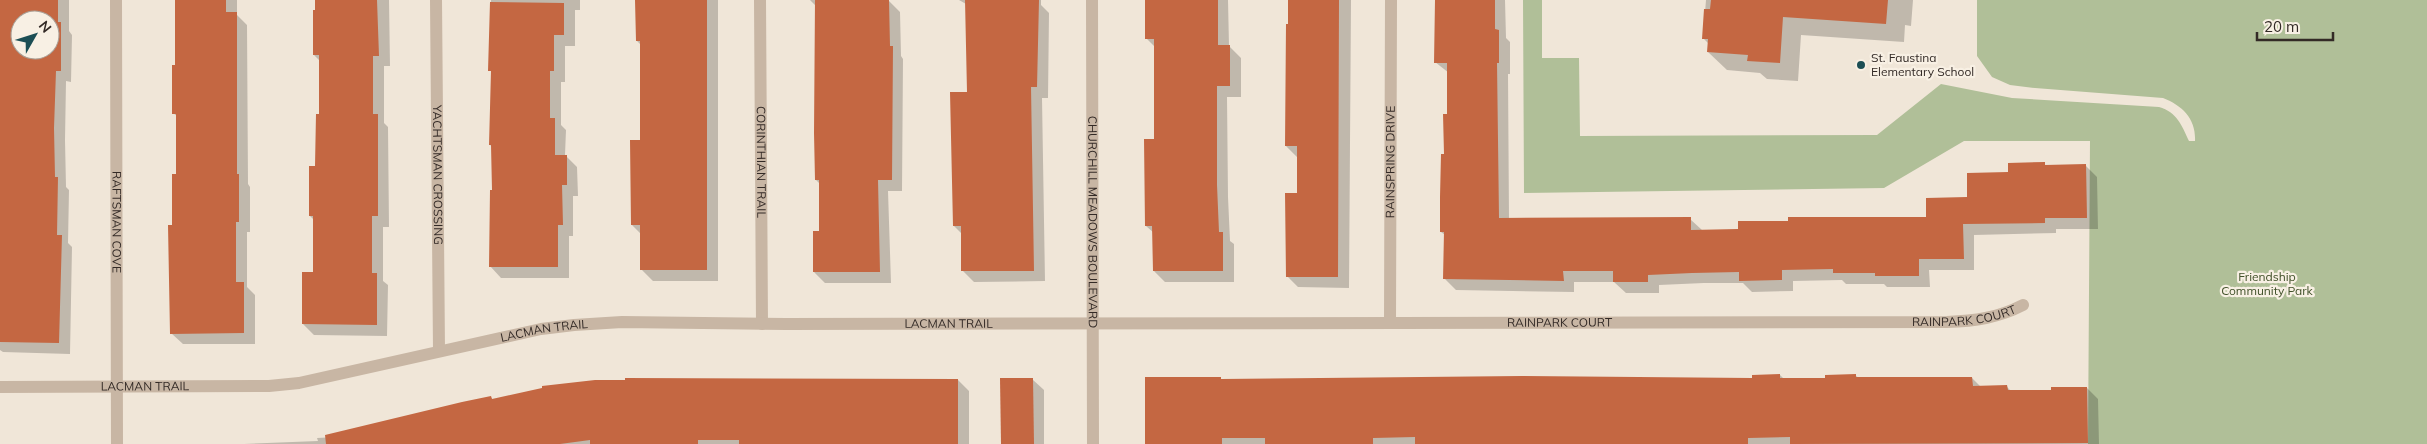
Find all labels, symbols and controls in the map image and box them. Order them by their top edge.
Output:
north arrow [10,10,60,60]
scale bar [2257,10,2333,42]
text: N [35,17,55,37]
text: 20 m [2264,17,2299,36]
place label: St. Faustina Elementary School [1871,50,1974,79]
marker: St. Faustina Elementary School [1855,59,1867,71]
street label: YACHTSMAN CROSSING [430,104,446,245]
street label: CORINTHIAN TRAIL [754,106,769,218]
street label: RAINSPRING DRIVE [1382,106,1398,218]
street label: CHURCHILL MEADOWS BOULEVARD [1085,116,1101,328]
street label: RAFTSMAN COVE [109,171,125,273]
park label: Friendship Community Park [2221,269,2314,298]
street label: RAINPARK COURT [1912,301,2019,329]
street label: RAINPARK COURT [1507,315,1613,330]
street label: LACMAN TRAIL [499,316,589,345]
street label: LACMAN TRAIL [904,316,993,331]
street label: LACMAN TRAIL [101,378,190,394]

